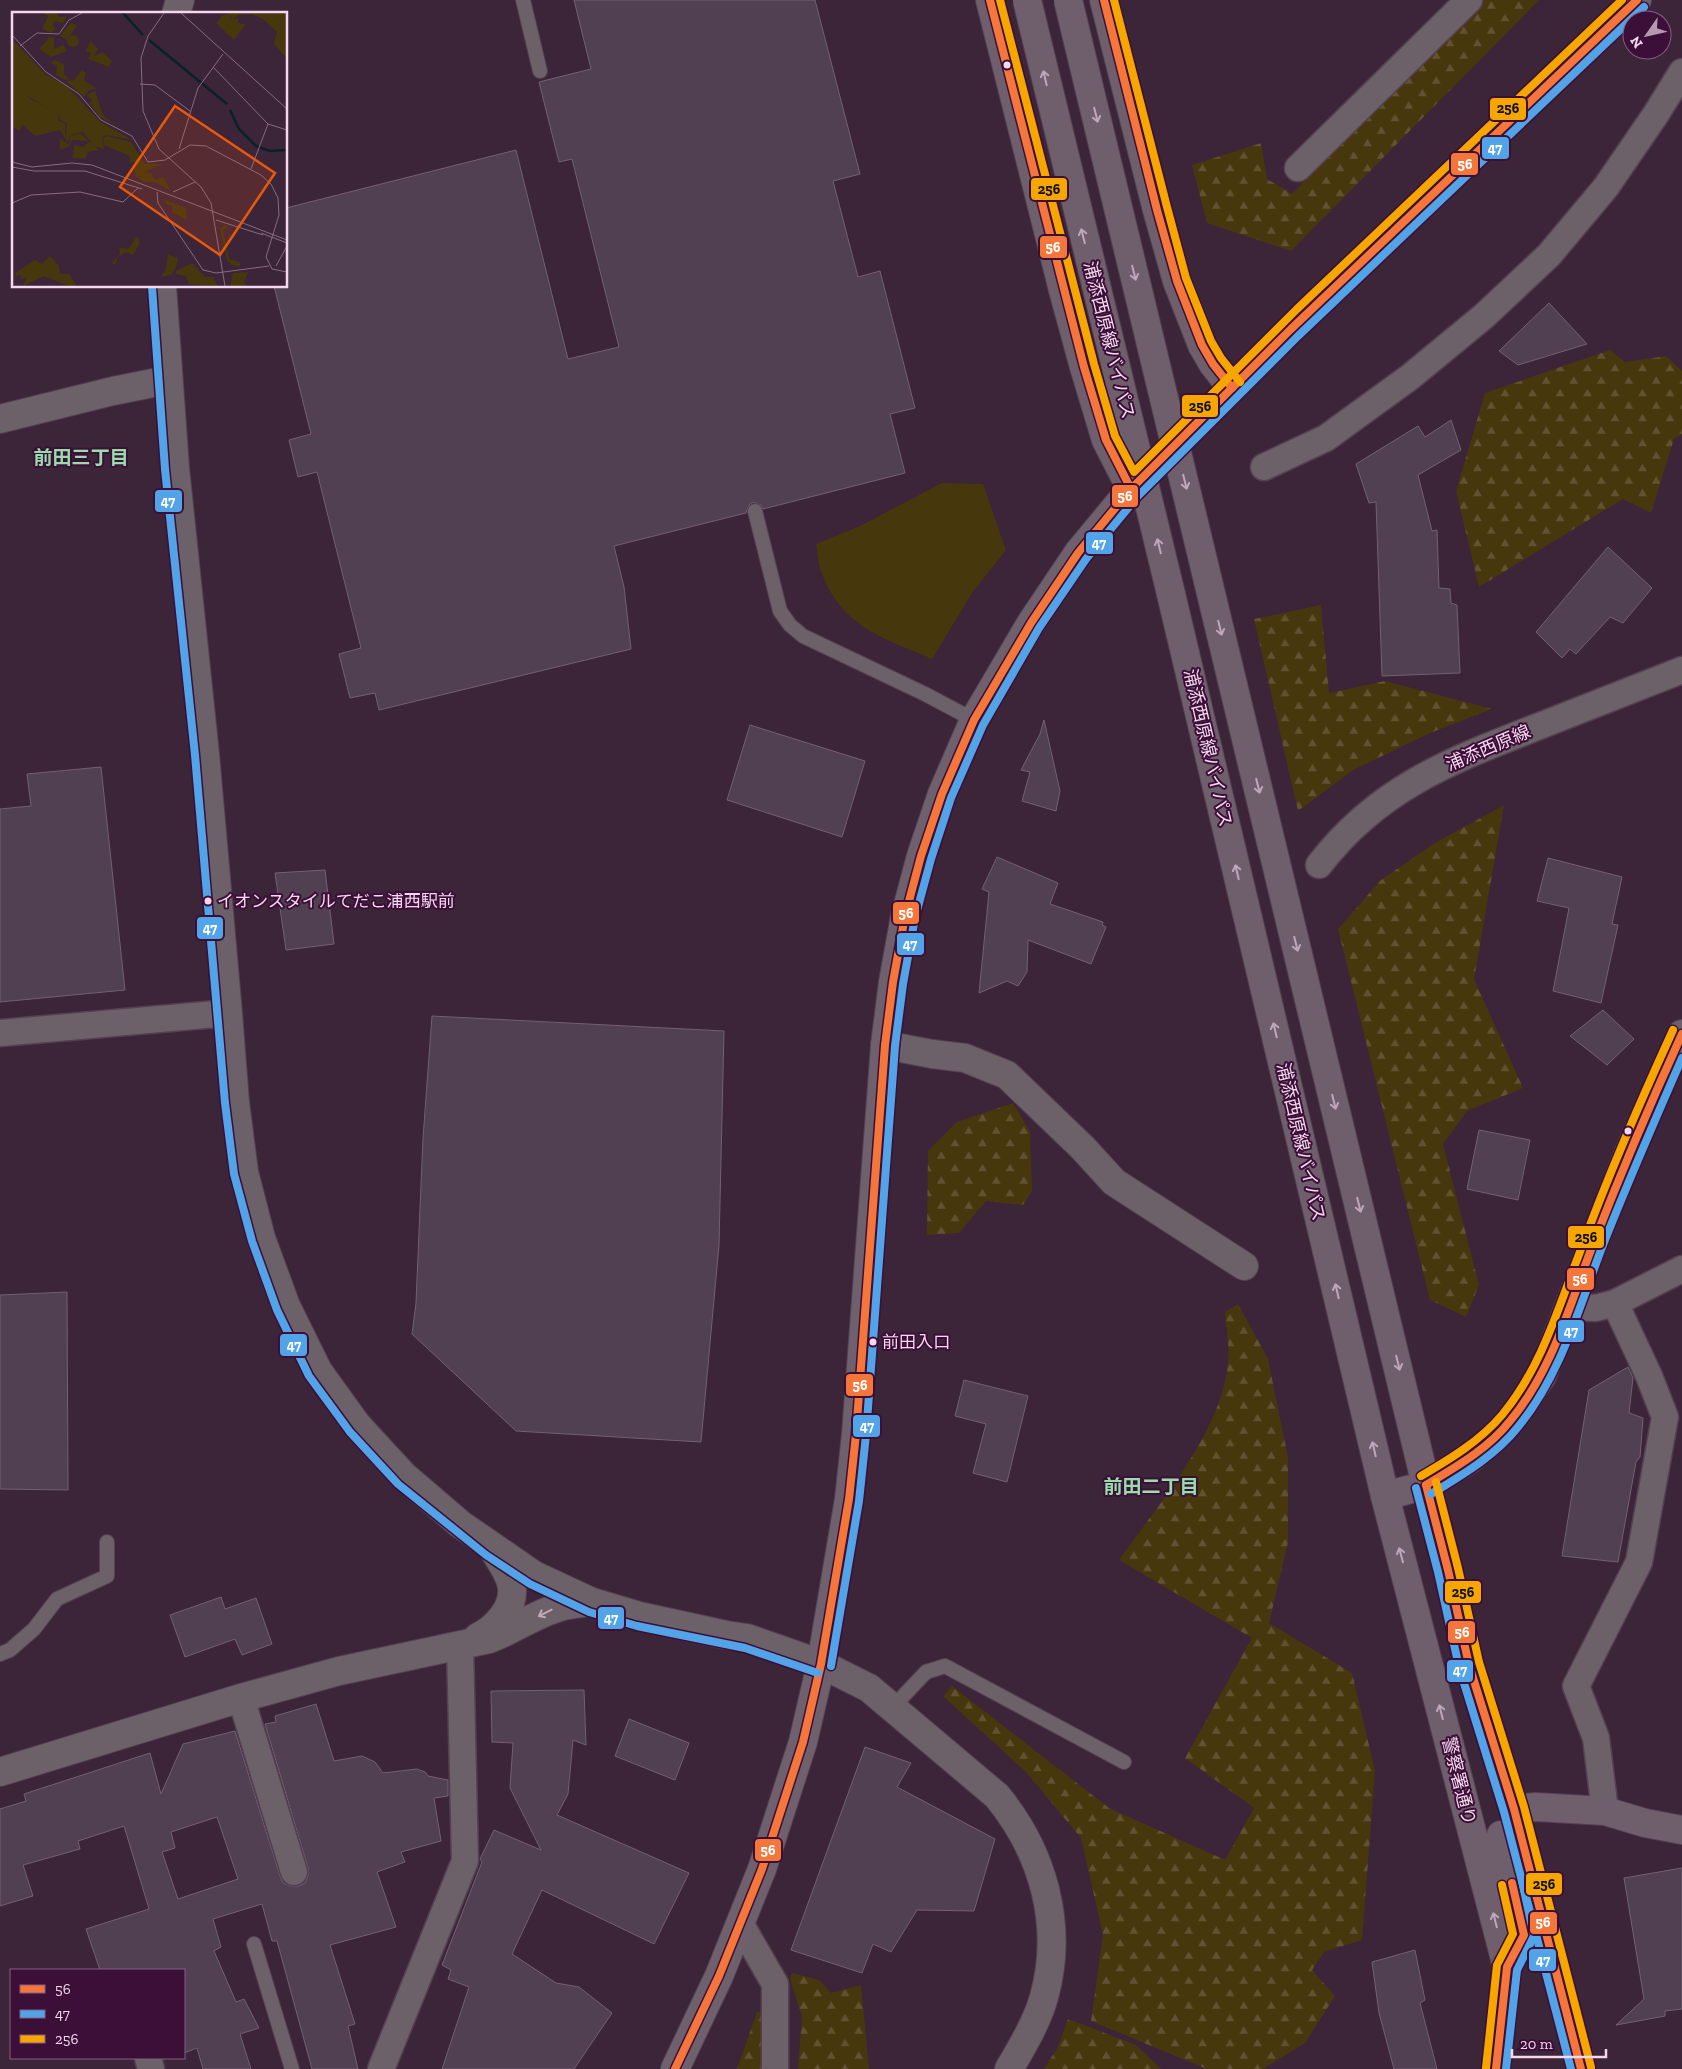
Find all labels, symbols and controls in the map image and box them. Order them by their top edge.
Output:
north arrow [1622,10,1672,60]
inset map [12,12,288,288]
text: N [1626,33,1647,51]
unlabelled marker [1002,60,1012,70]
one-way arrow [1040,70,1049,86]
line badge: 256 [1489,97,1527,121]
text: 256 [1497,100,1520,117]
one-way arrow [1092,107,1101,123]
line badge: 47 [1481,136,1510,160]
text: 47 [1488,140,1502,157]
line badge: 56 [1450,152,1479,176]
text: 56 [1458,156,1473,173]
line badge: 256 [1030,177,1068,201]
text: 256 [1038,181,1061,198]
one-way arrow [1078,228,1087,244]
line badge: 56 [1039,235,1068,259]
text: 56 [1046,239,1061,256]
street label: 浦添西原線バイパス [1079,259,1139,421]
one-way arrow [1130,265,1139,281]
line badge: 256 [1181,394,1219,418]
text: 256 [1189,398,1212,415]
district label: 前田三丁目 [33,446,129,469]
one-way arrow [1180,474,1190,490]
line badge: 56 [1111,484,1139,508]
text: 56 [1118,488,1133,505]
line badge: 47 [154,489,183,513]
text: 47 [161,493,175,510]
line badge: 47 [1085,531,1114,555]
text: 47 [1092,535,1106,552]
one-way arrow [1154,539,1164,555]
one-way arrow [1216,619,1225,635]
street label: 浦添西原線バイパス [1179,667,1237,829]
street label: 浦添西原線 [1442,720,1534,776]
one-way arrow [1254,777,1263,793]
one-way arrow [1232,865,1241,881]
place label: イオンスタイルてだこ浦西駅前 [217,891,455,911]
marker: イオンスタイルてだこ浦西駅前 [203,896,213,906]
line badge: 56 [892,901,920,925]
text: 56 [899,905,914,922]
line badge: 47 [196,916,224,940]
text: 47 [203,920,217,937]
line badge: 47 [896,932,925,956]
one-way arrow [1292,935,1301,951]
text: 47 [903,936,917,953]
one-way arrow [1270,1023,1279,1039]
street label: 浦添西原線バイパス [1272,1061,1330,1223]
one-way arrow [1330,1093,1339,1109]
unlabelled marker [1623,1126,1633,1136]
one-way arrow [1355,1196,1364,1212]
line badge: 256 [1567,1225,1605,1249]
text: 256 [1575,1229,1598,1246]
line badge: 56 [1566,1267,1595,1291]
text: 56 [1573,1271,1588,1288]
one-way arrow [1332,1283,1341,1299]
line badge: 47 [1557,1319,1585,1343]
text: 47 [1564,1323,1578,1340]
place label: 前田入口 [882,1332,950,1352]
line badge: 47 [279,1333,308,1357]
text: 47 [287,1337,301,1354]
marker: 前田入口 [868,1337,878,1347]
one-way arrow [1393,1354,1403,1370]
line badge: 56 [845,1373,874,1397]
text: 56 [853,1377,868,1394]
line badge: 47 [852,1414,881,1438]
text: 47 [860,1418,874,1435]
one-way arrow [1369,1441,1378,1457]
district label: 前田二丁目 [1103,1475,1199,1498]
one-way arrow [1395,1547,1405,1563]
line badge: 256 [1444,1580,1482,1604]
text: 256 [1452,1584,1475,1601]
line badge: 47 [597,1606,625,1630]
one-way arrow [538,1609,553,1618]
text: 47 [604,1610,618,1627]
line badge: 56 [1447,1620,1476,1644]
text: 56 [1455,1624,1470,1641]
line badge: 47 [1446,1659,1474,1683]
text: 47 [1453,1662,1467,1679]
one-way arrow [1436,1704,1445,1720]
street label: 警察署通り [1437,1735,1481,1827]
line badge: 56 [754,1838,782,1862]
text: 56 [761,1842,776,1859]
line badge: 256 [1525,1872,1563,1896]
text: 256 [1533,1876,1556,1893]
line badge: 56 [1529,1911,1558,1935]
one-way arrow [1490,1913,1499,1929]
text: 56 [1536,1914,1551,1931]
line badge: 47 [1528,1948,1557,1972]
text: 47 [1536,1952,1550,1969]
legend [10,1969,185,2059]
text: 56 [55,1980,71,1998]
text: 47 [55,2005,70,2023]
scale bar [1512,2026,1606,2058]
text: 256 [55,2030,78,2048]
text: 20 m [1520,2035,1553,2053]

